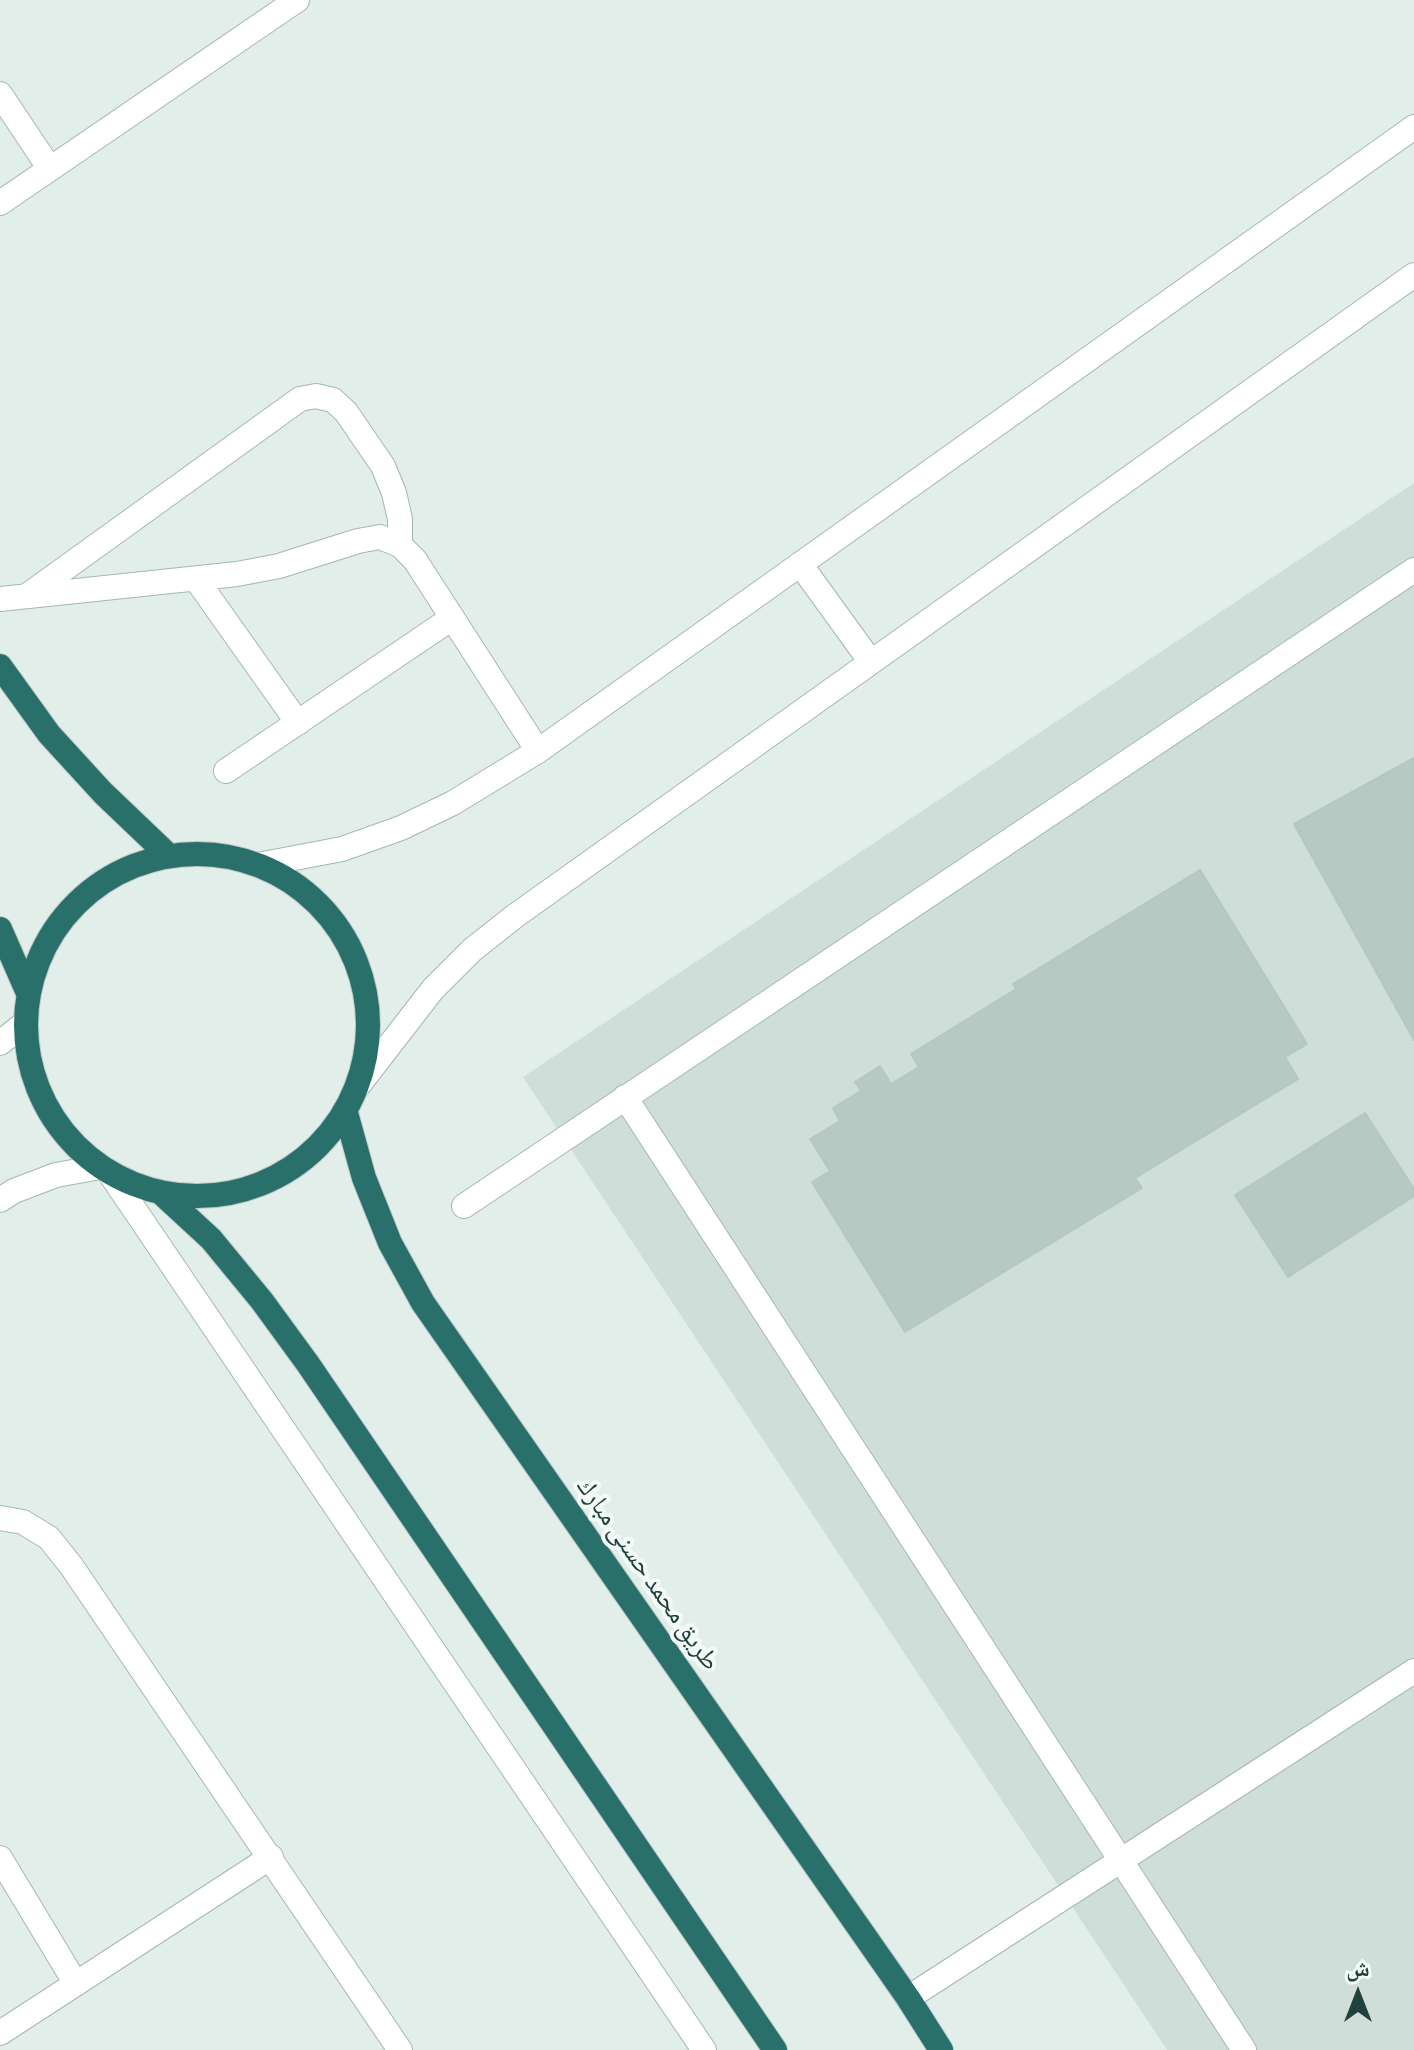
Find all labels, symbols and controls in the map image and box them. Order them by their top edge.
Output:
street label: طريق محمد حسنى مبارك [569,1473,725,1677]
north arrow [1318,1954,1398,2034]
text: ش [1346,1956,1370,1983]

